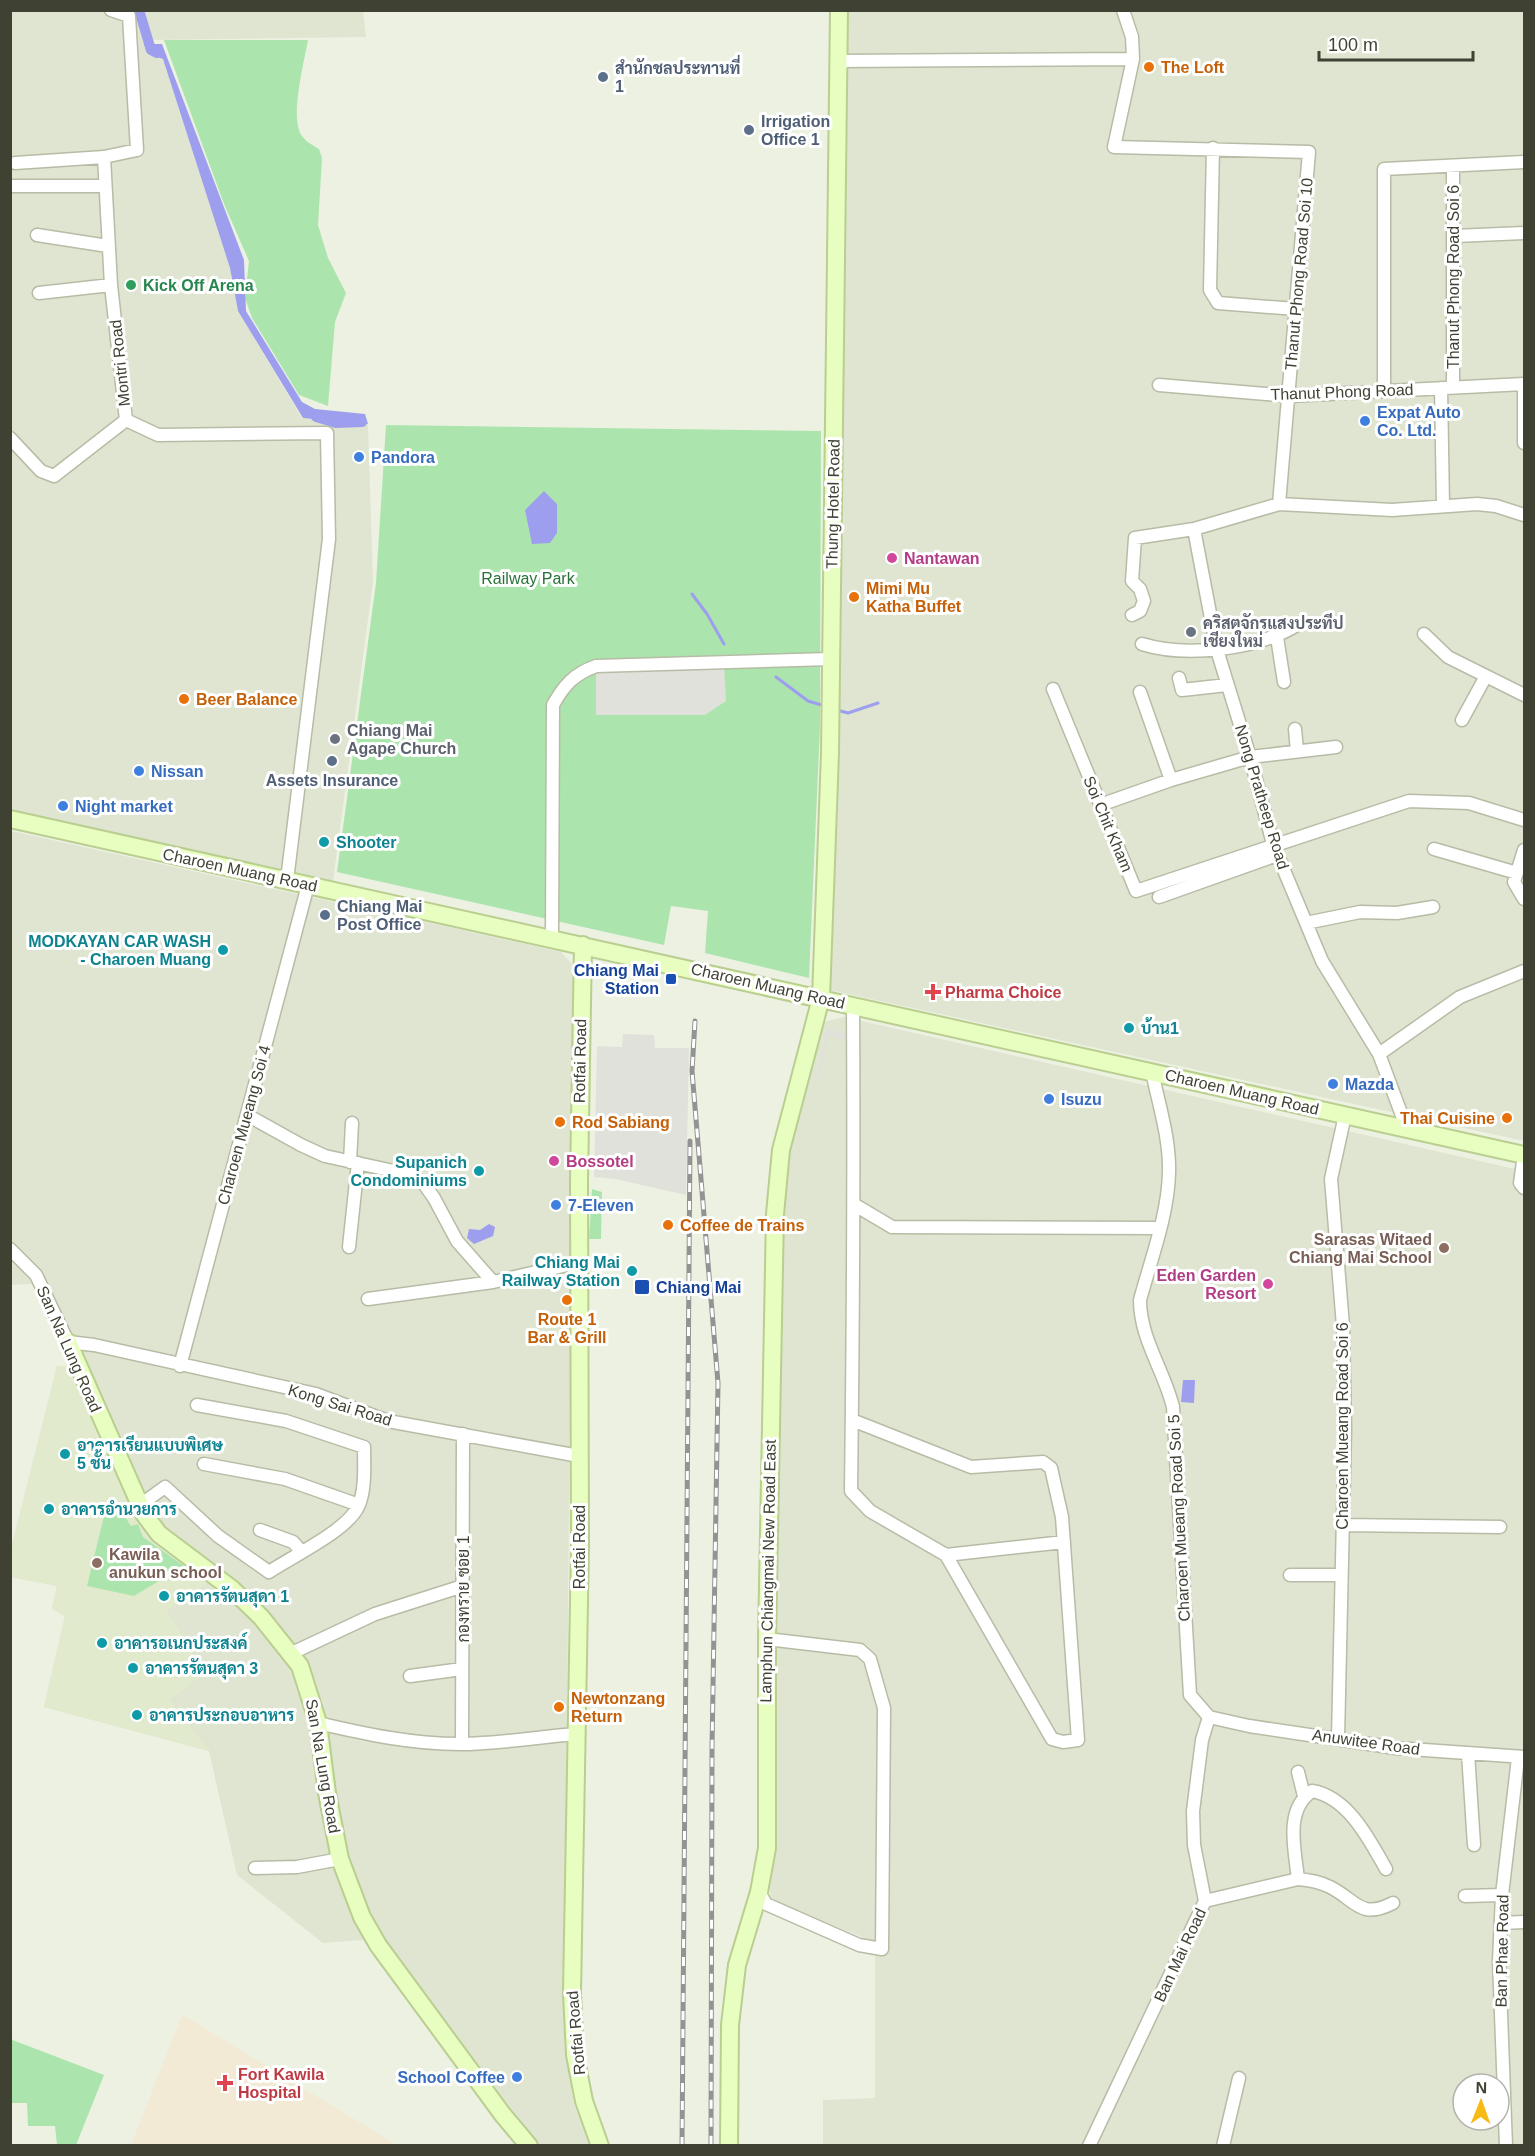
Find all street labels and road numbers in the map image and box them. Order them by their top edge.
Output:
street label: Thanut Phong Road Soi 10 [1282,177,1316,371]
street label: Thanut Phong Road Soi 6 [1445,185,1462,369]
street label: Montri Road [107,319,133,407]
street label: Thanut Phong Road [1270,381,1414,403]
street label: Thung Hotel Road [823,439,843,569]
street label: Nong Pratheep Road [1232,723,1292,871]
street label: Soi Chit Kham [1080,774,1136,874]
street label: Charoen Muang Road [161,845,319,895]
street label: Charoen Muang Road [689,960,847,1012]
street label: Rotfai Road [571,1019,589,1103]
street label: Charoen Mueang Soi 4 [214,1043,274,1207]
street label: Charoen Muang Road [1163,1066,1321,1118]
street label: San Na Lung Road [34,1283,104,1415]
street label: Charoen Mueang Road Soi 6 [1334,1322,1351,1530]
street label: Kong Sai Road [286,1381,394,1429]
street label: Charoen Mueang Road Soi 5 [1165,1414,1193,1622]
street label: Lamphun Chiangmai New Road East [757,1439,779,1703]
street label: Rotfai Road [571,1505,588,1589]
street label: กองทราย ซอย 1 [455,1535,472,1643]
street label: San Na Lung Road [303,1698,343,1834]
street label: Anuwitee Road [1311,1726,1421,1758]
street label: Ban Phae Road [1493,1894,1511,2008]
street label: Ban Mai Road [1151,1905,1209,2005]
street label: Rotfai Road [564,1990,588,2076]

